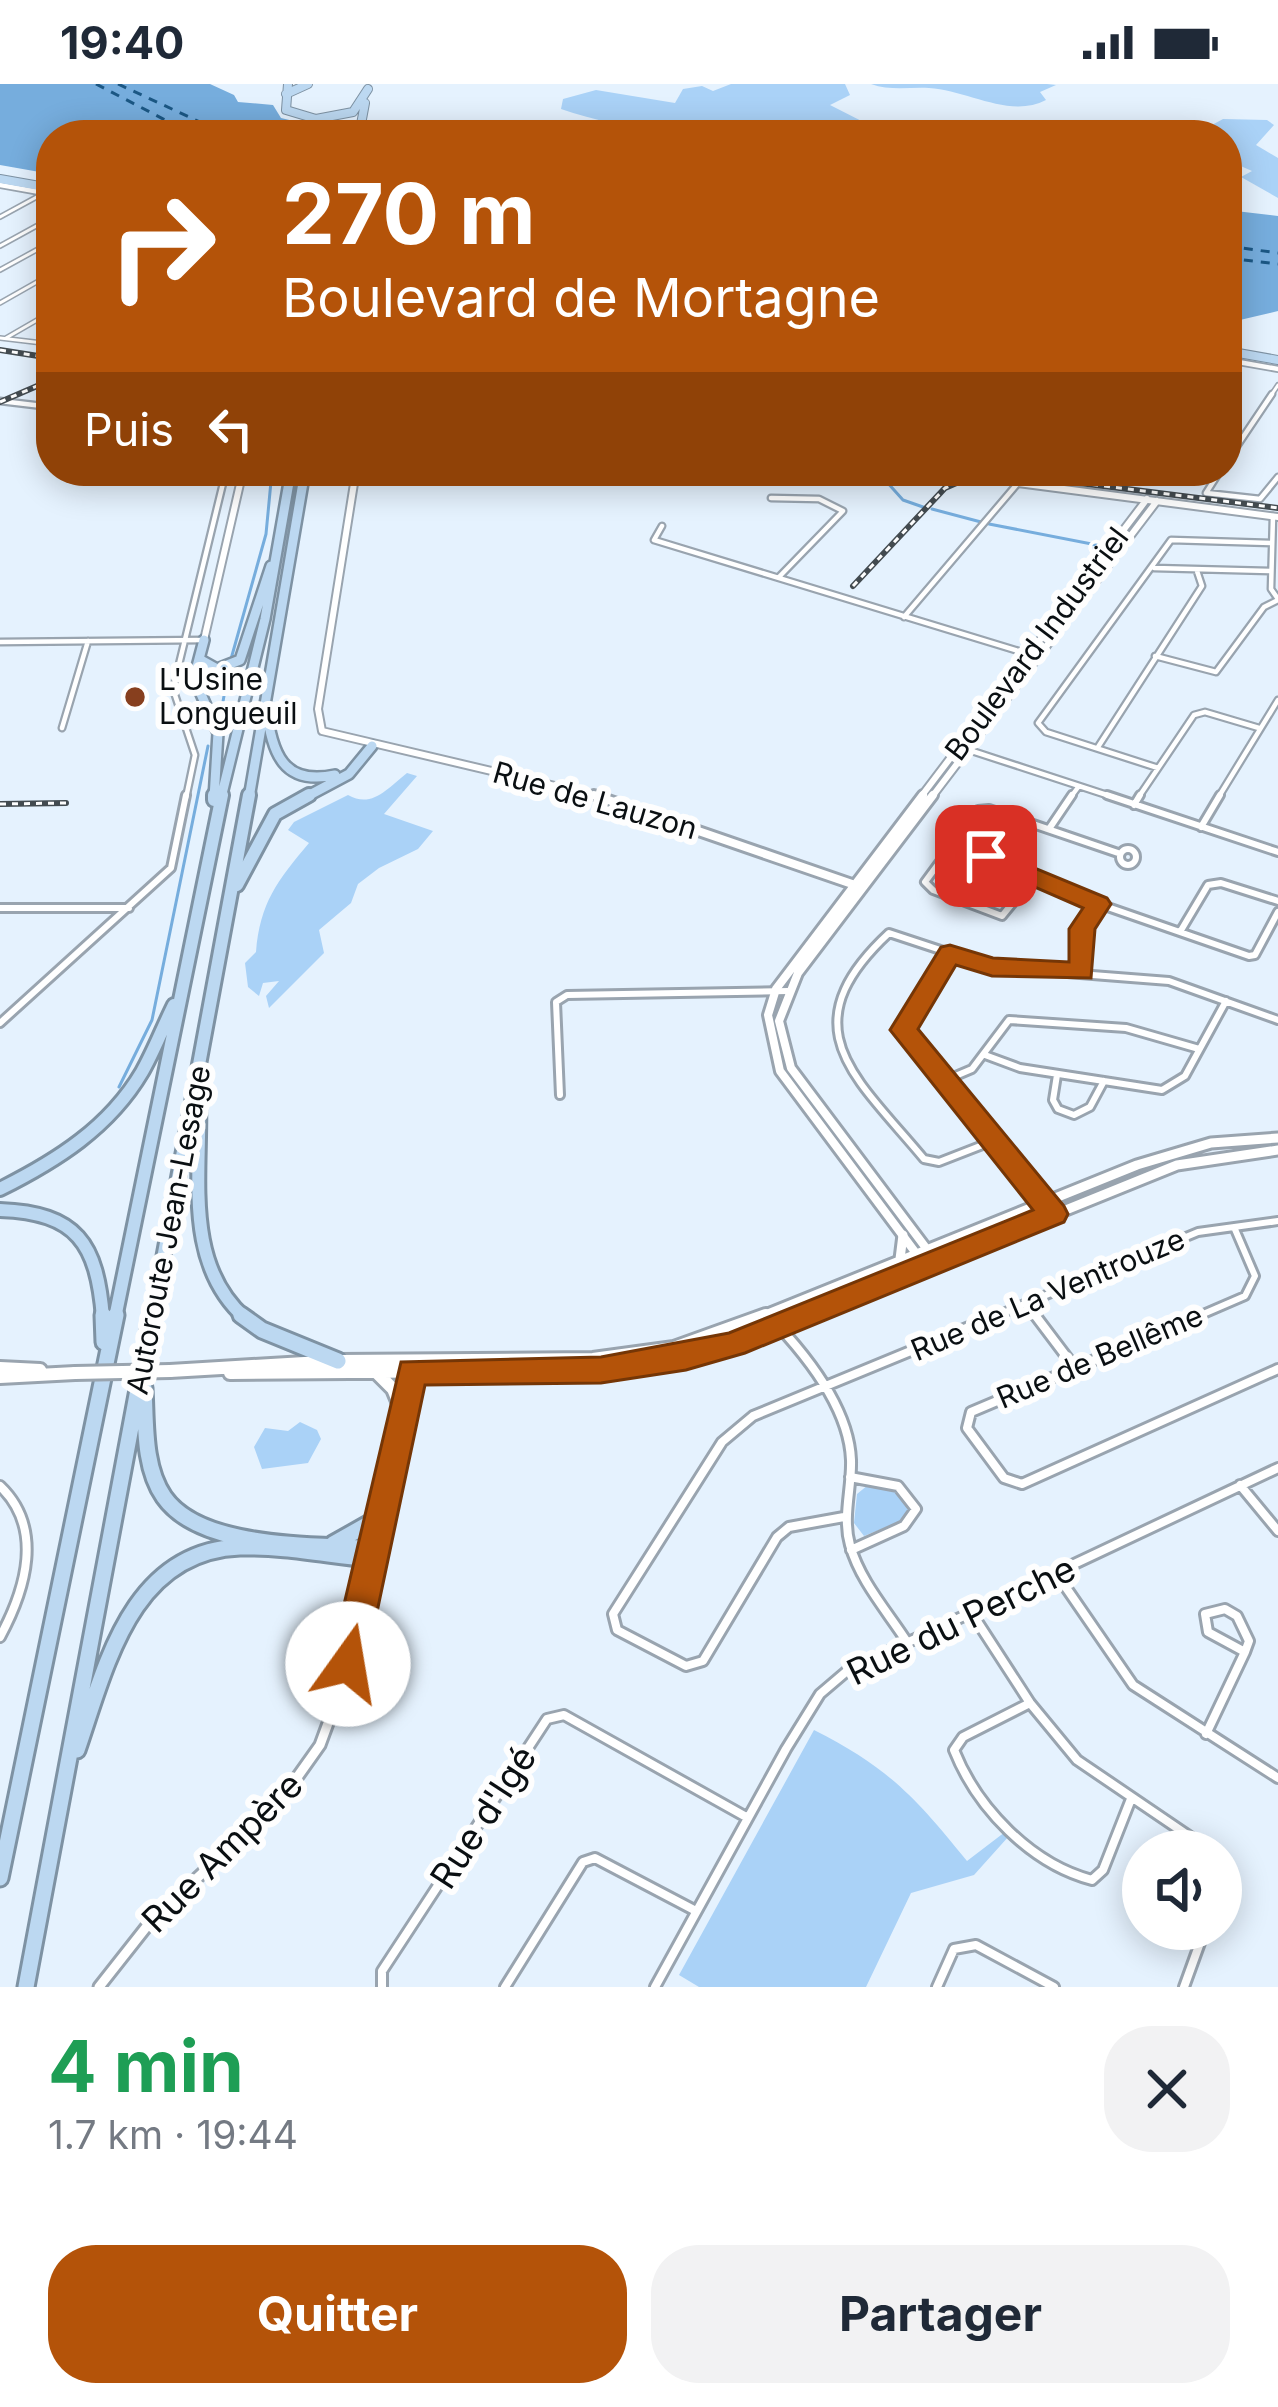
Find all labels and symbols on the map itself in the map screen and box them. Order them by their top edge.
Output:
street label: Boulevard Industriel [937,520,1135,767]
place label: L'Usine Longueuil [159,661,298,731]
marker: L'Usine Longueuil [122,684,148,710]
street label: Rue de Lauzon [489,754,701,846]
pin [935,805,1037,907]
street label: Autoroute Jean-Lesage [118,1062,218,1397]
street label: Rue de La Ventrouze [905,1220,1190,1368]
street label: Rue de Bellême [991,1296,1208,1416]
street label: Rue du Perche [840,1546,1082,1694]
position arrow [285,1601,411,1727]
street label: Rue d'Igé [421,1737,545,1897]
street label: Rue Ampère [133,1763,311,1941]

